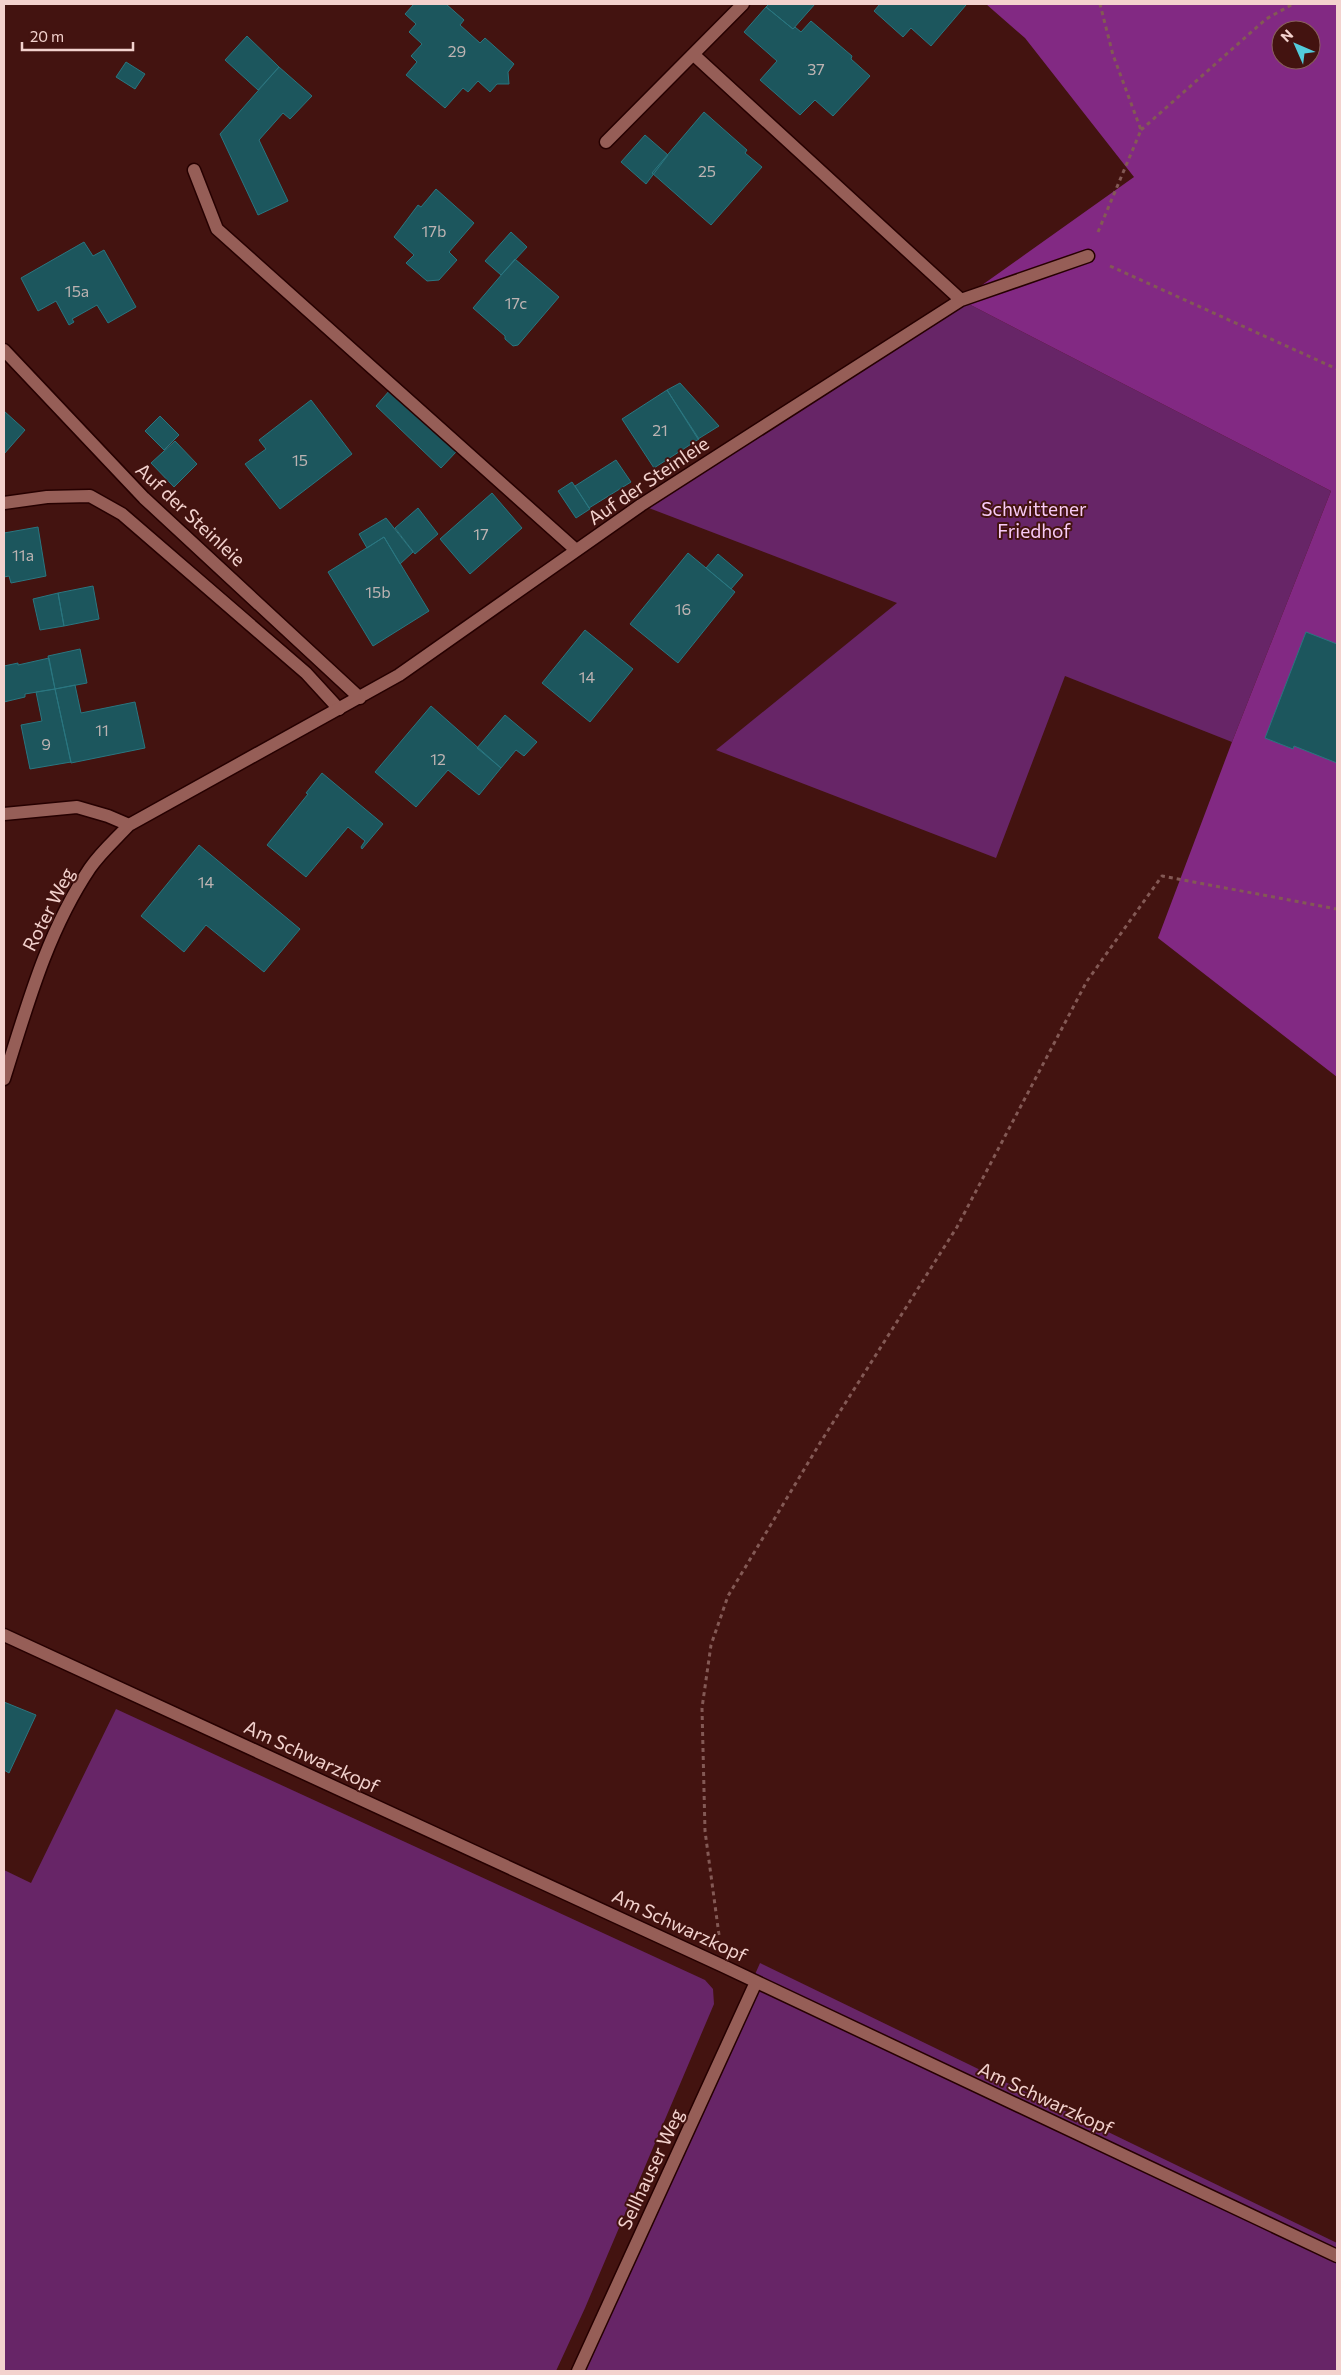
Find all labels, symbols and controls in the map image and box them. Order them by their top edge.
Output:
scale bar [22,20,134,52]
north arrow [1271,20,1321,70]
text: N [1277,26,1296,45]
text: 20 m [30,27,64,45]
house number: 29 [448,41,466,60]
house number: 37 [807,59,825,78]
house number: 25 [698,161,716,180]
house number: 17b [422,221,446,240]
house number: 15a [65,281,89,300]
house number: 17c [505,293,527,312]
house number: 21 [652,420,668,439]
street label: Auf der Steinleie [583,431,713,529]
house number: 15 [292,450,308,469]
street label: Auf der Steinleie [132,457,250,571]
park label: Schwittener Friedhof [981,497,1087,542]
house number: 17 [473,524,489,543]
house number: 11a [12,545,34,564]
house number: 15b [365,582,391,601]
house number: 16 [675,599,691,618]
house number: 14 [579,667,596,686]
house number: 11 [95,720,109,739]
house number: 9 [41,734,51,753]
house number: 12 [430,749,446,768]
street label: Roter Weg [17,863,79,955]
house number: 14 [198,872,215,891]
street label: Am Schwarzkopf [241,1715,384,1798]
street label: Am Schwarzkopf [609,1884,752,1967]
street label: Am Schwarzkopf [975,2057,1118,2140]
street label: Sellhauser Weg [612,2105,688,2233]

